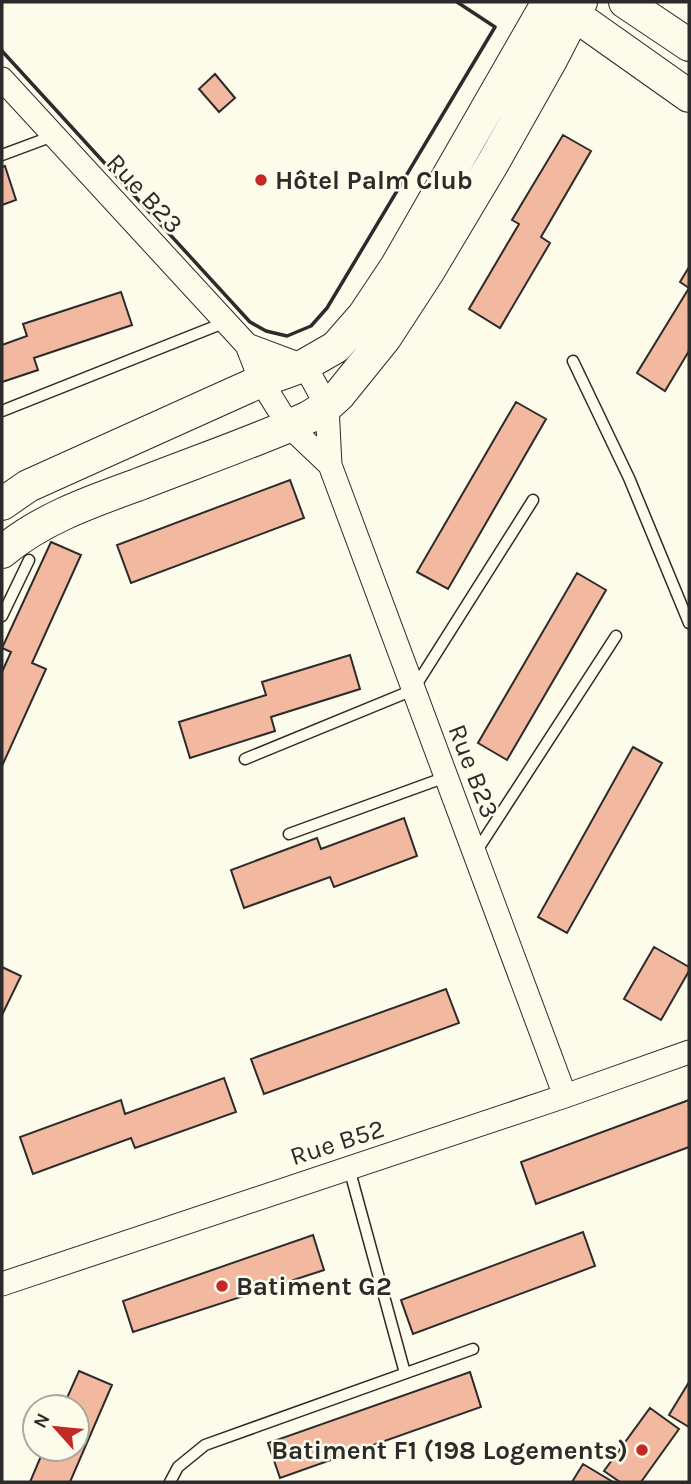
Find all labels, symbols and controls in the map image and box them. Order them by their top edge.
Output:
street label: Rue B23 [100,147,189,240]
place label: Hôtel Palm Club [275,165,473,196]
marker: Hôtel Palm Club [253,172,269,188]
street label: Rue B23 [442,720,506,822]
street label: Rue B52 [286,1113,388,1172]
place label: Batiment G2 [236,1271,392,1302]
marker: Batiment G2 [214,1278,230,1294]
north arrow [21,1393,91,1463]
text: N [29,1410,55,1432]
place label: Batiment F1 (198 Logements) [271,1435,628,1466]
marker: Batiment F1 (198 Logements) [634,1442,650,1458]

